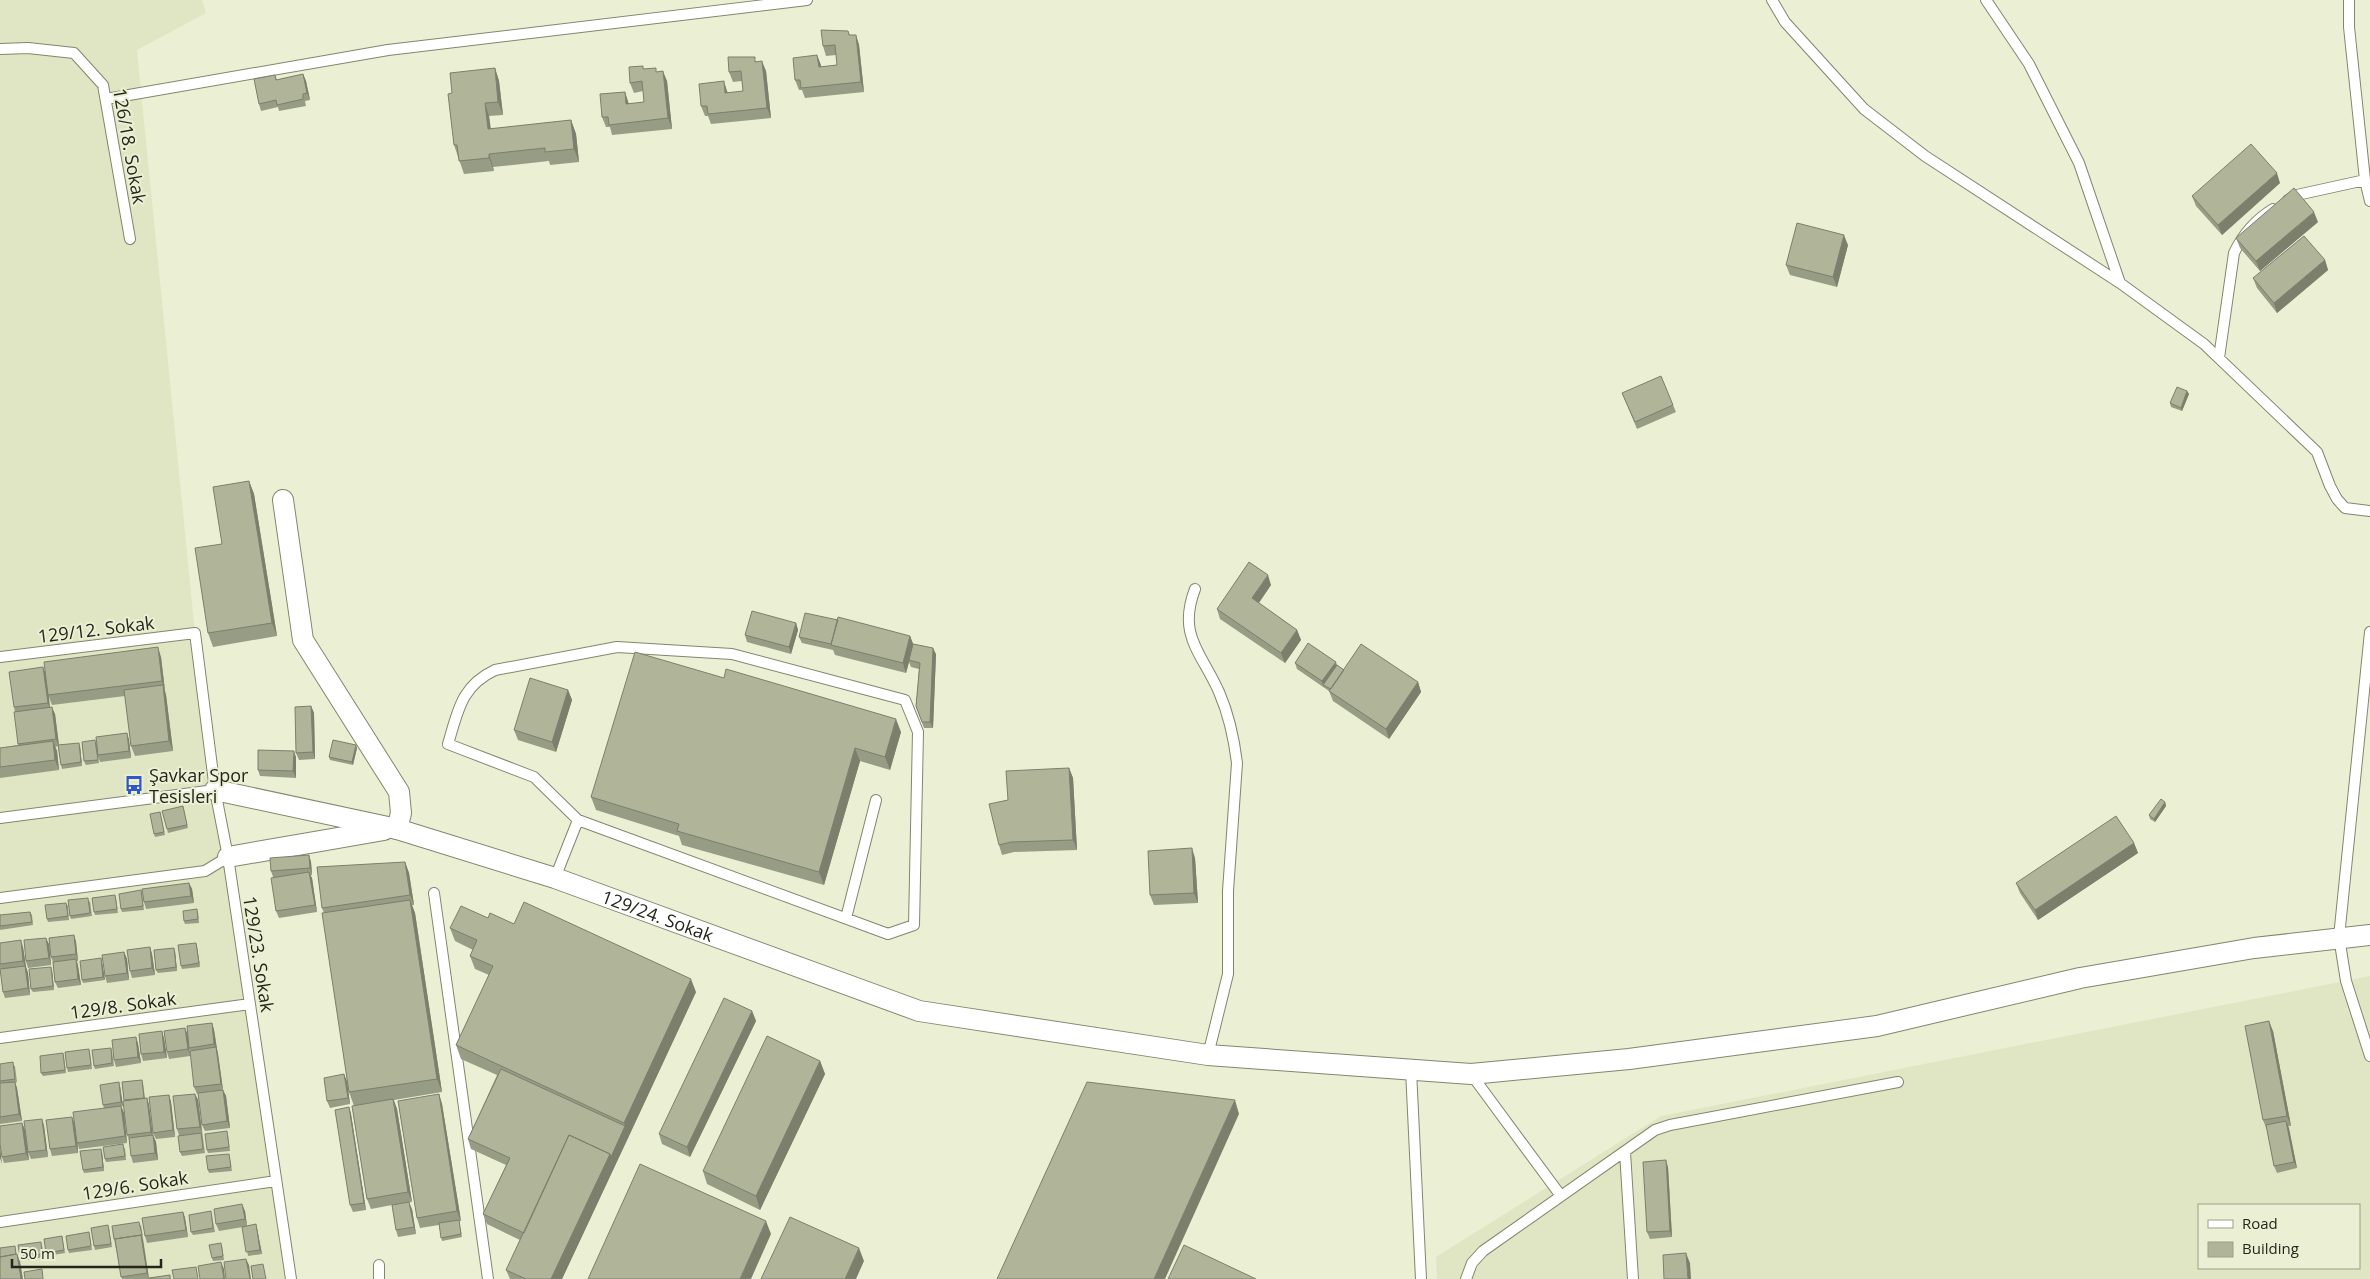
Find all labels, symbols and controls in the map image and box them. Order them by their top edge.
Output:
street label: 126/18. Sokak [108,86,152,206]
street label: 129/12. Sokak [36,610,156,648]
place label: Şavkar Spor Tesisleri [149,763,249,808]
bus stop icon: Şavkar Spor Tesisleri [123,774,145,796]
street label: 129/24. Sokak [599,884,717,947]
street label: 129/23. Sokak [238,894,280,1014]
street label: 129/8. Sokak [68,986,178,1024]
street label: 129/6. Sokak [80,1165,190,1205]
legend [2198,1204,2360,1269]
text: Road [2242,1213,2278,1233]
scale bar [12,1236,161,1268]
text: Building [2242,1238,2299,1258]
text: 50 m [20,1243,55,1263]

